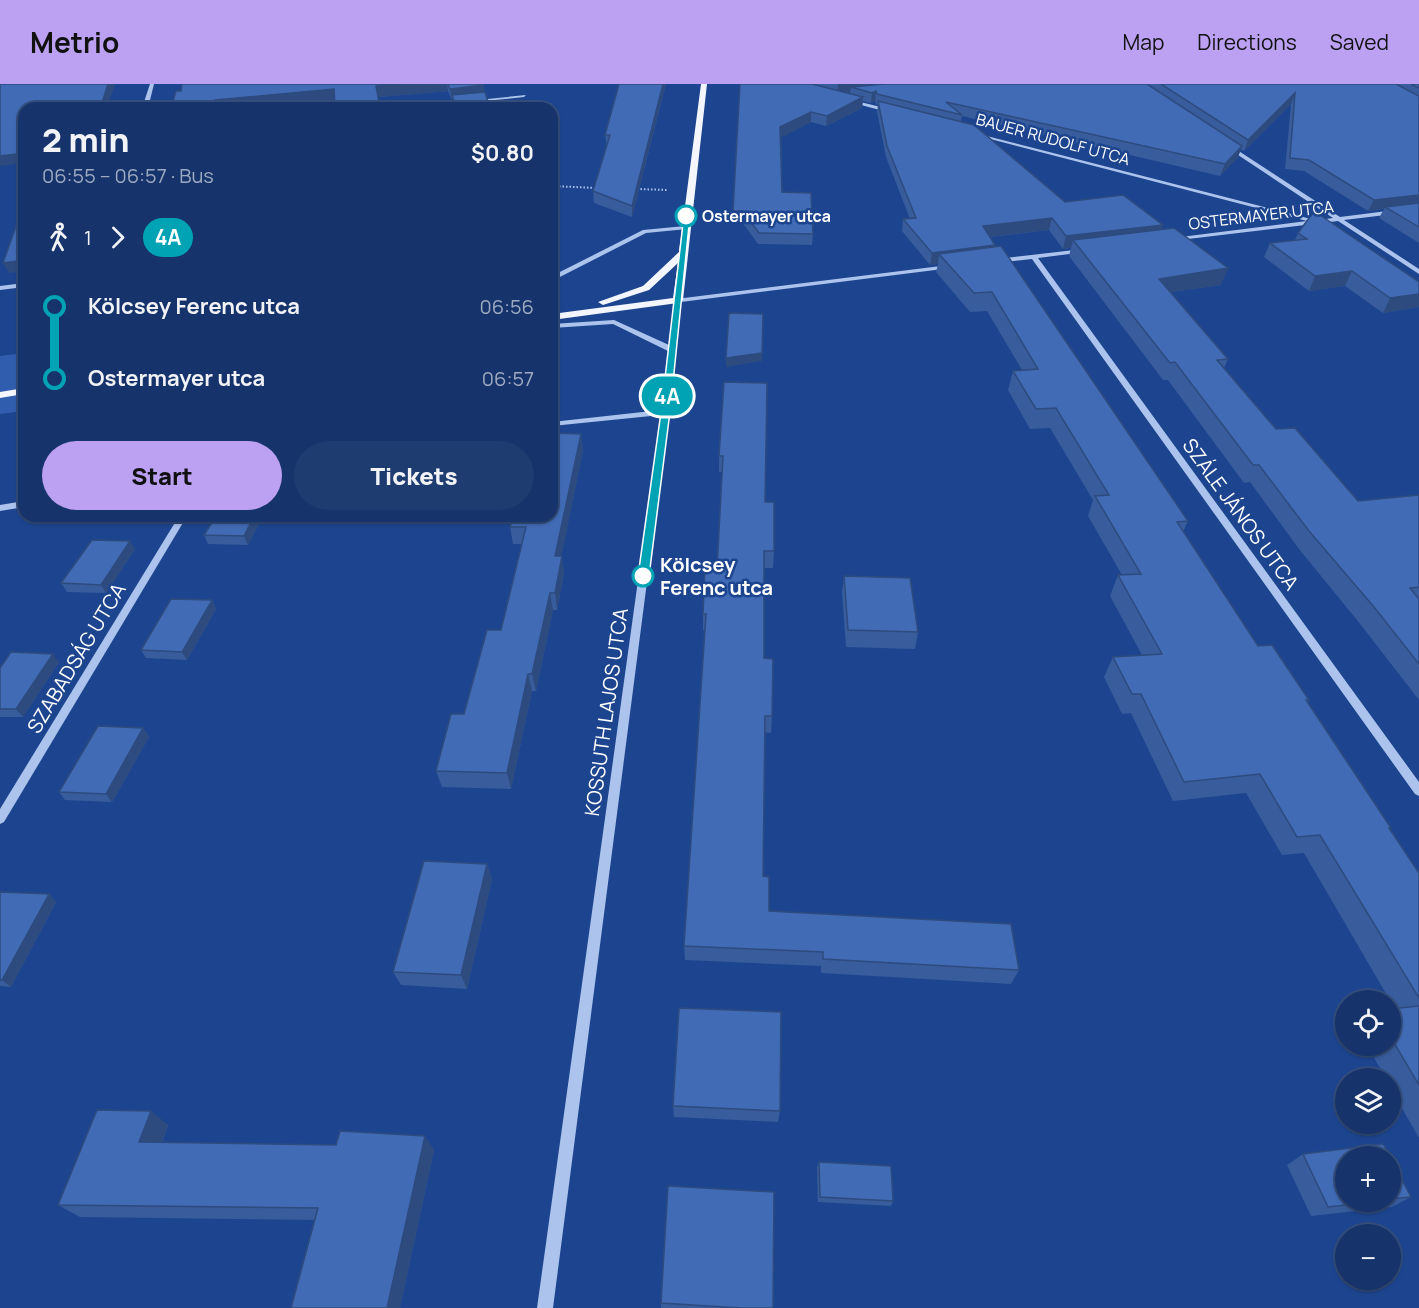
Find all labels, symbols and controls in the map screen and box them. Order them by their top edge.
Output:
text: Metrio [30,23,119,61]
text: Map [1123,28,1164,56]
text: Directions [1197,28,1297,56]
text: Saved [1330,28,1389,56]
street label: BAUER RUDOLF UTCA [974,108,1132,170]
text: 2 min [42,117,130,162]
text: $0.80 [471,138,534,168]
text: 06:55 – 06:57 · Bus [42,162,214,189]
street label: OSTERMAYER UTCA [1187,195,1335,235]
marker: Ostermayer utca [675,205,697,227]
place label: Ostermayer utca [702,205,831,227]
icon: walk [42,221,75,254]
icon: forward [101,221,134,254]
text: 4A [155,223,181,251]
text: 1 [84,224,92,251]
text: Kölcsey Ferenc utca [88,291,300,321]
text: 06:56 [479,293,534,320]
text: Ostermayer utca [88,363,265,393]
text: 06:57 [482,365,534,392]
line badge: 4A [640,376,694,416]
text: 4A [654,382,680,410]
street label: SZÁLE JÁNOS UTCA [1177,433,1305,596]
button: Start [42,441,282,510]
button: Tickets [294,441,534,510]
place label: Kölcsey Ferenc utca [660,551,773,601]
marker: Kölcsey Ferenc utca [632,565,654,587]
street label: SZABADSÁG UTCA [20,578,132,738]
street label: KOSSUTH LAJOS UTCA [578,606,634,818]
map controls [1335,990,1401,1290]
button: locate [1335,990,1401,1056]
button: layers [1335,1068,1401,1134]
button: + [1335,1146,1401,1212]
button: − [1335,1224,1401,1290]

